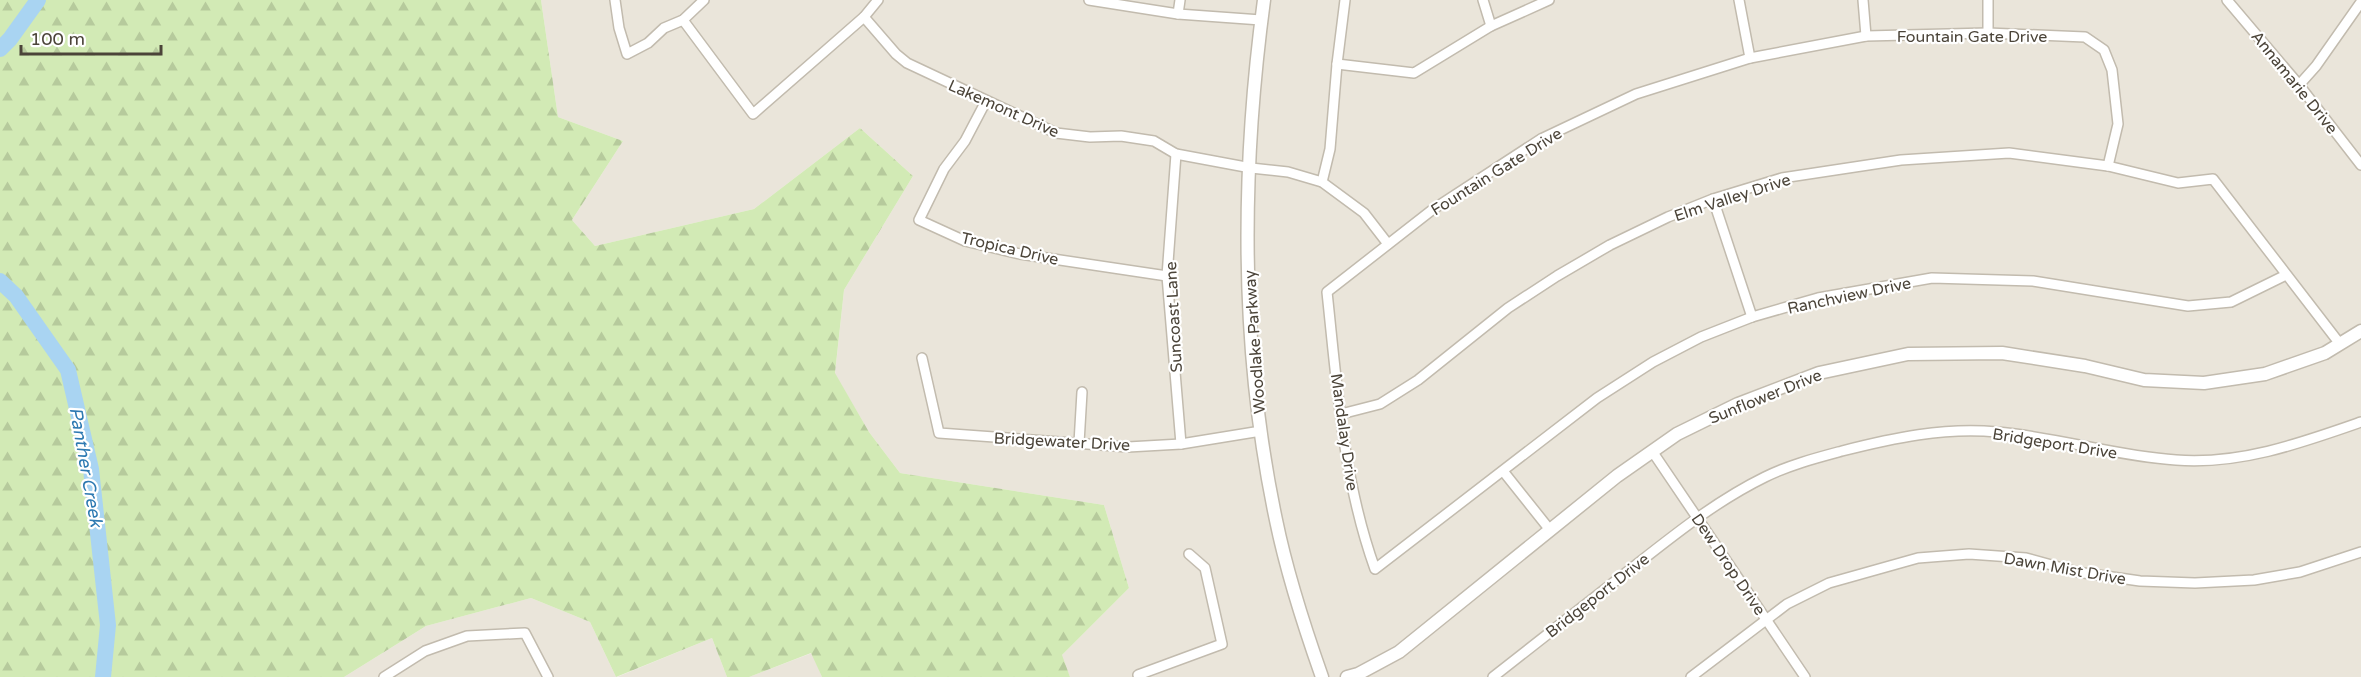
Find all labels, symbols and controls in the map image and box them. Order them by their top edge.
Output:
scale bar [21,18,160,56]
street label: Fountain Gate Drive [1897,27,2047,47]
street label: Annamarie Drive [2247,27,2342,138]
text: 100 m [30,28,85,50]
street label: Lakemont Drive [945,75,1062,142]
street label: Fountain Gate Drive [1427,123,1566,220]
street label: Elm Valley Drive [1672,170,1793,226]
street label: Tropica Drive [959,228,1061,270]
street label: Suncoast Lane [1161,261,1187,373]
street label: Woodlake Parkway [1240,269,1270,414]
street label: Ranchview Drive [1786,273,1913,319]
street label: Sunflower Drive [1706,365,1825,429]
street label: Mandalay Drive [1326,372,1362,492]
water label: Panther Creek [65,405,108,530]
street label: Bridgeport Drive [1991,424,2119,464]
street label: Bridgewater Drive [993,428,1131,456]
street label: Dew Drop Drive [1687,510,1770,619]
street label: Dawn Mist Drive [2002,548,2128,590]
street label: Bridgeport Drive [1542,549,1653,642]

